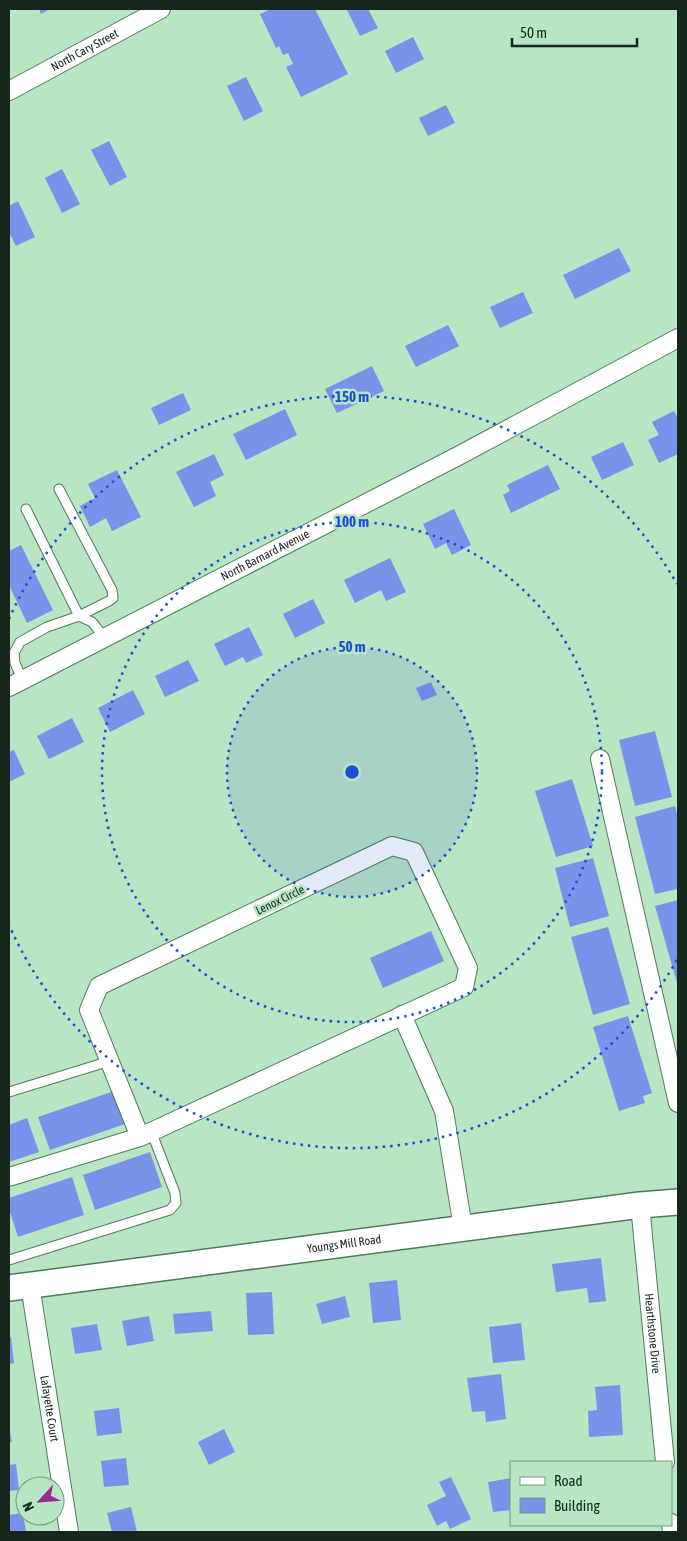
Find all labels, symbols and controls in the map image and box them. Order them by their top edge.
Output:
scale bar [512,15,637,47]
text: 50 m [520,24,547,41]
street label: North Cary Street [49,26,121,74]
text: 150 m [335,388,369,405]
text: 100 m [335,513,369,530]
street label: North Barnard Avenue [219,527,312,584]
text: 50 m [339,638,366,655]
centre of rings [343,763,361,781]
street label: Lenox Circle [253,882,307,918]
street label: Youngs Mill Road [306,1232,382,1256]
street label: Hearthstone Drive [642,1293,663,1374]
street label: Lafayette Court [37,1374,62,1443]
legend [510,1461,672,1526]
text: Road [554,1472,583,1489]
north arrow [15,1476,65,1526]
text: Building [554,1497,600,1514]
text: N [19,1499,37,1514]

